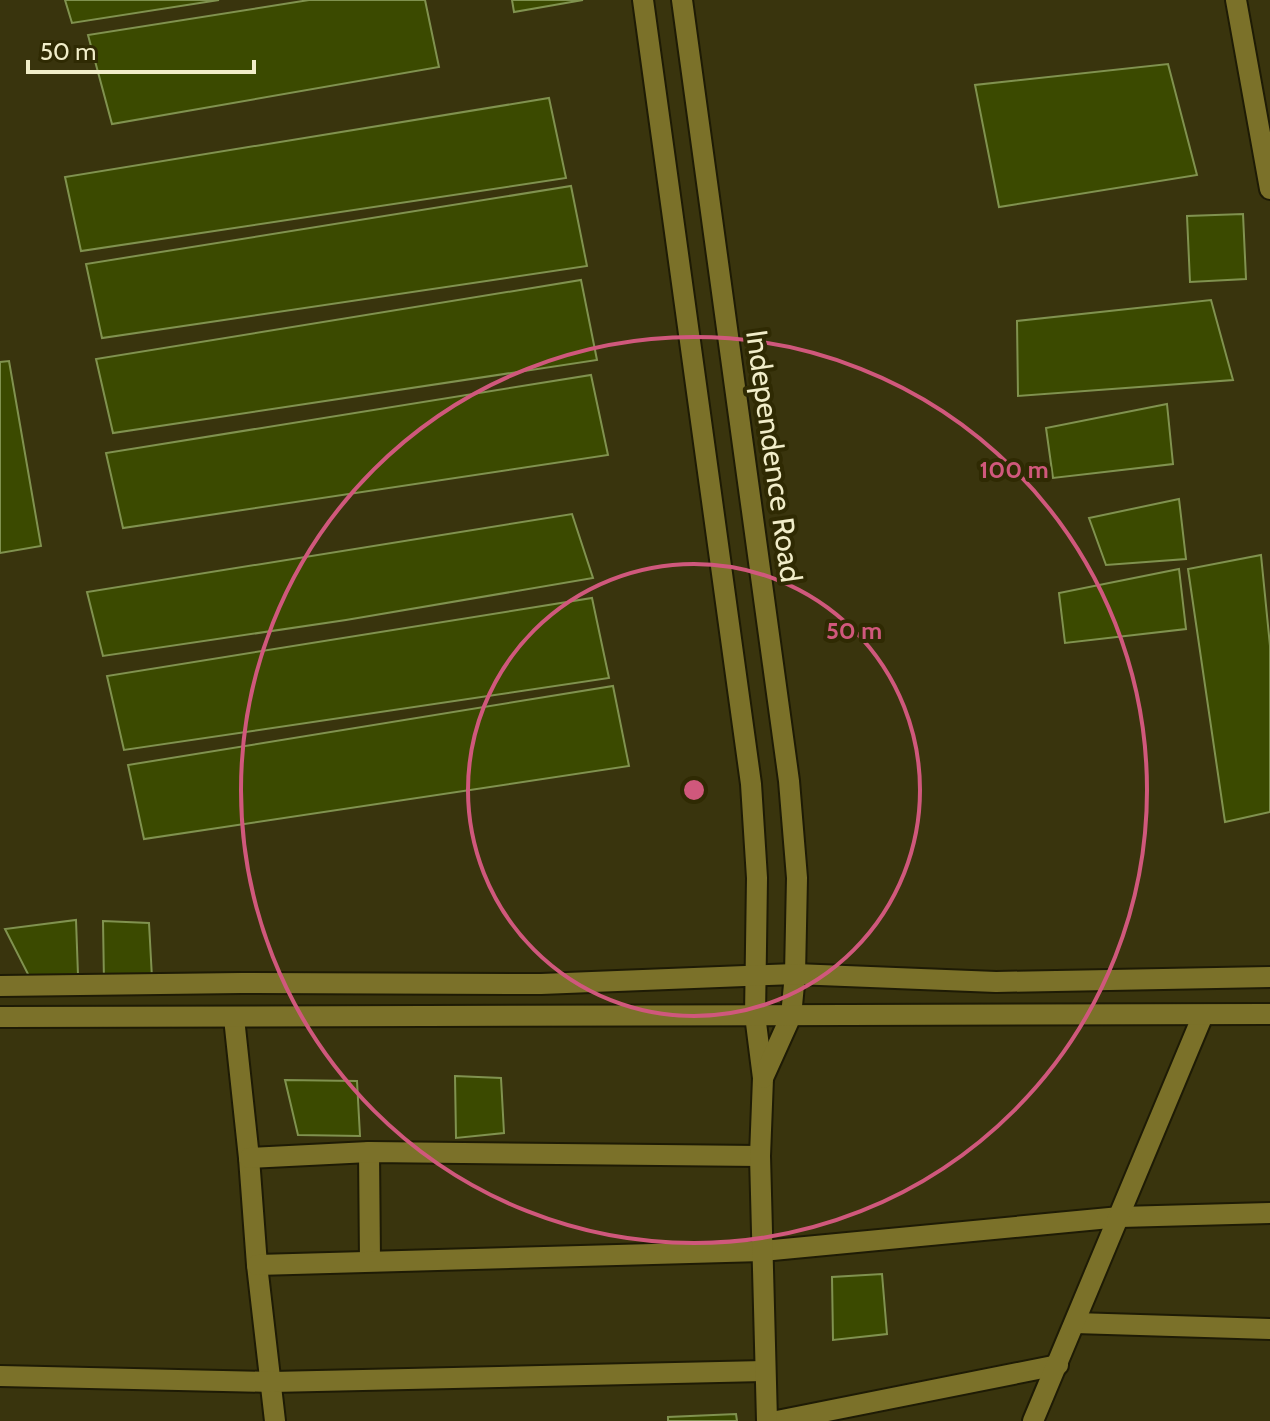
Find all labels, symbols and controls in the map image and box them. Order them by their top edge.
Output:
scale bar [28,24,254,74]
text: 50 m [40,37,96,66]
street label: Independence Road [738,327,810,585]
text: 100 m [979,455,1049,484]
text: 50 m [826,616,882,645]
centre of rings [680,776,708,804]

